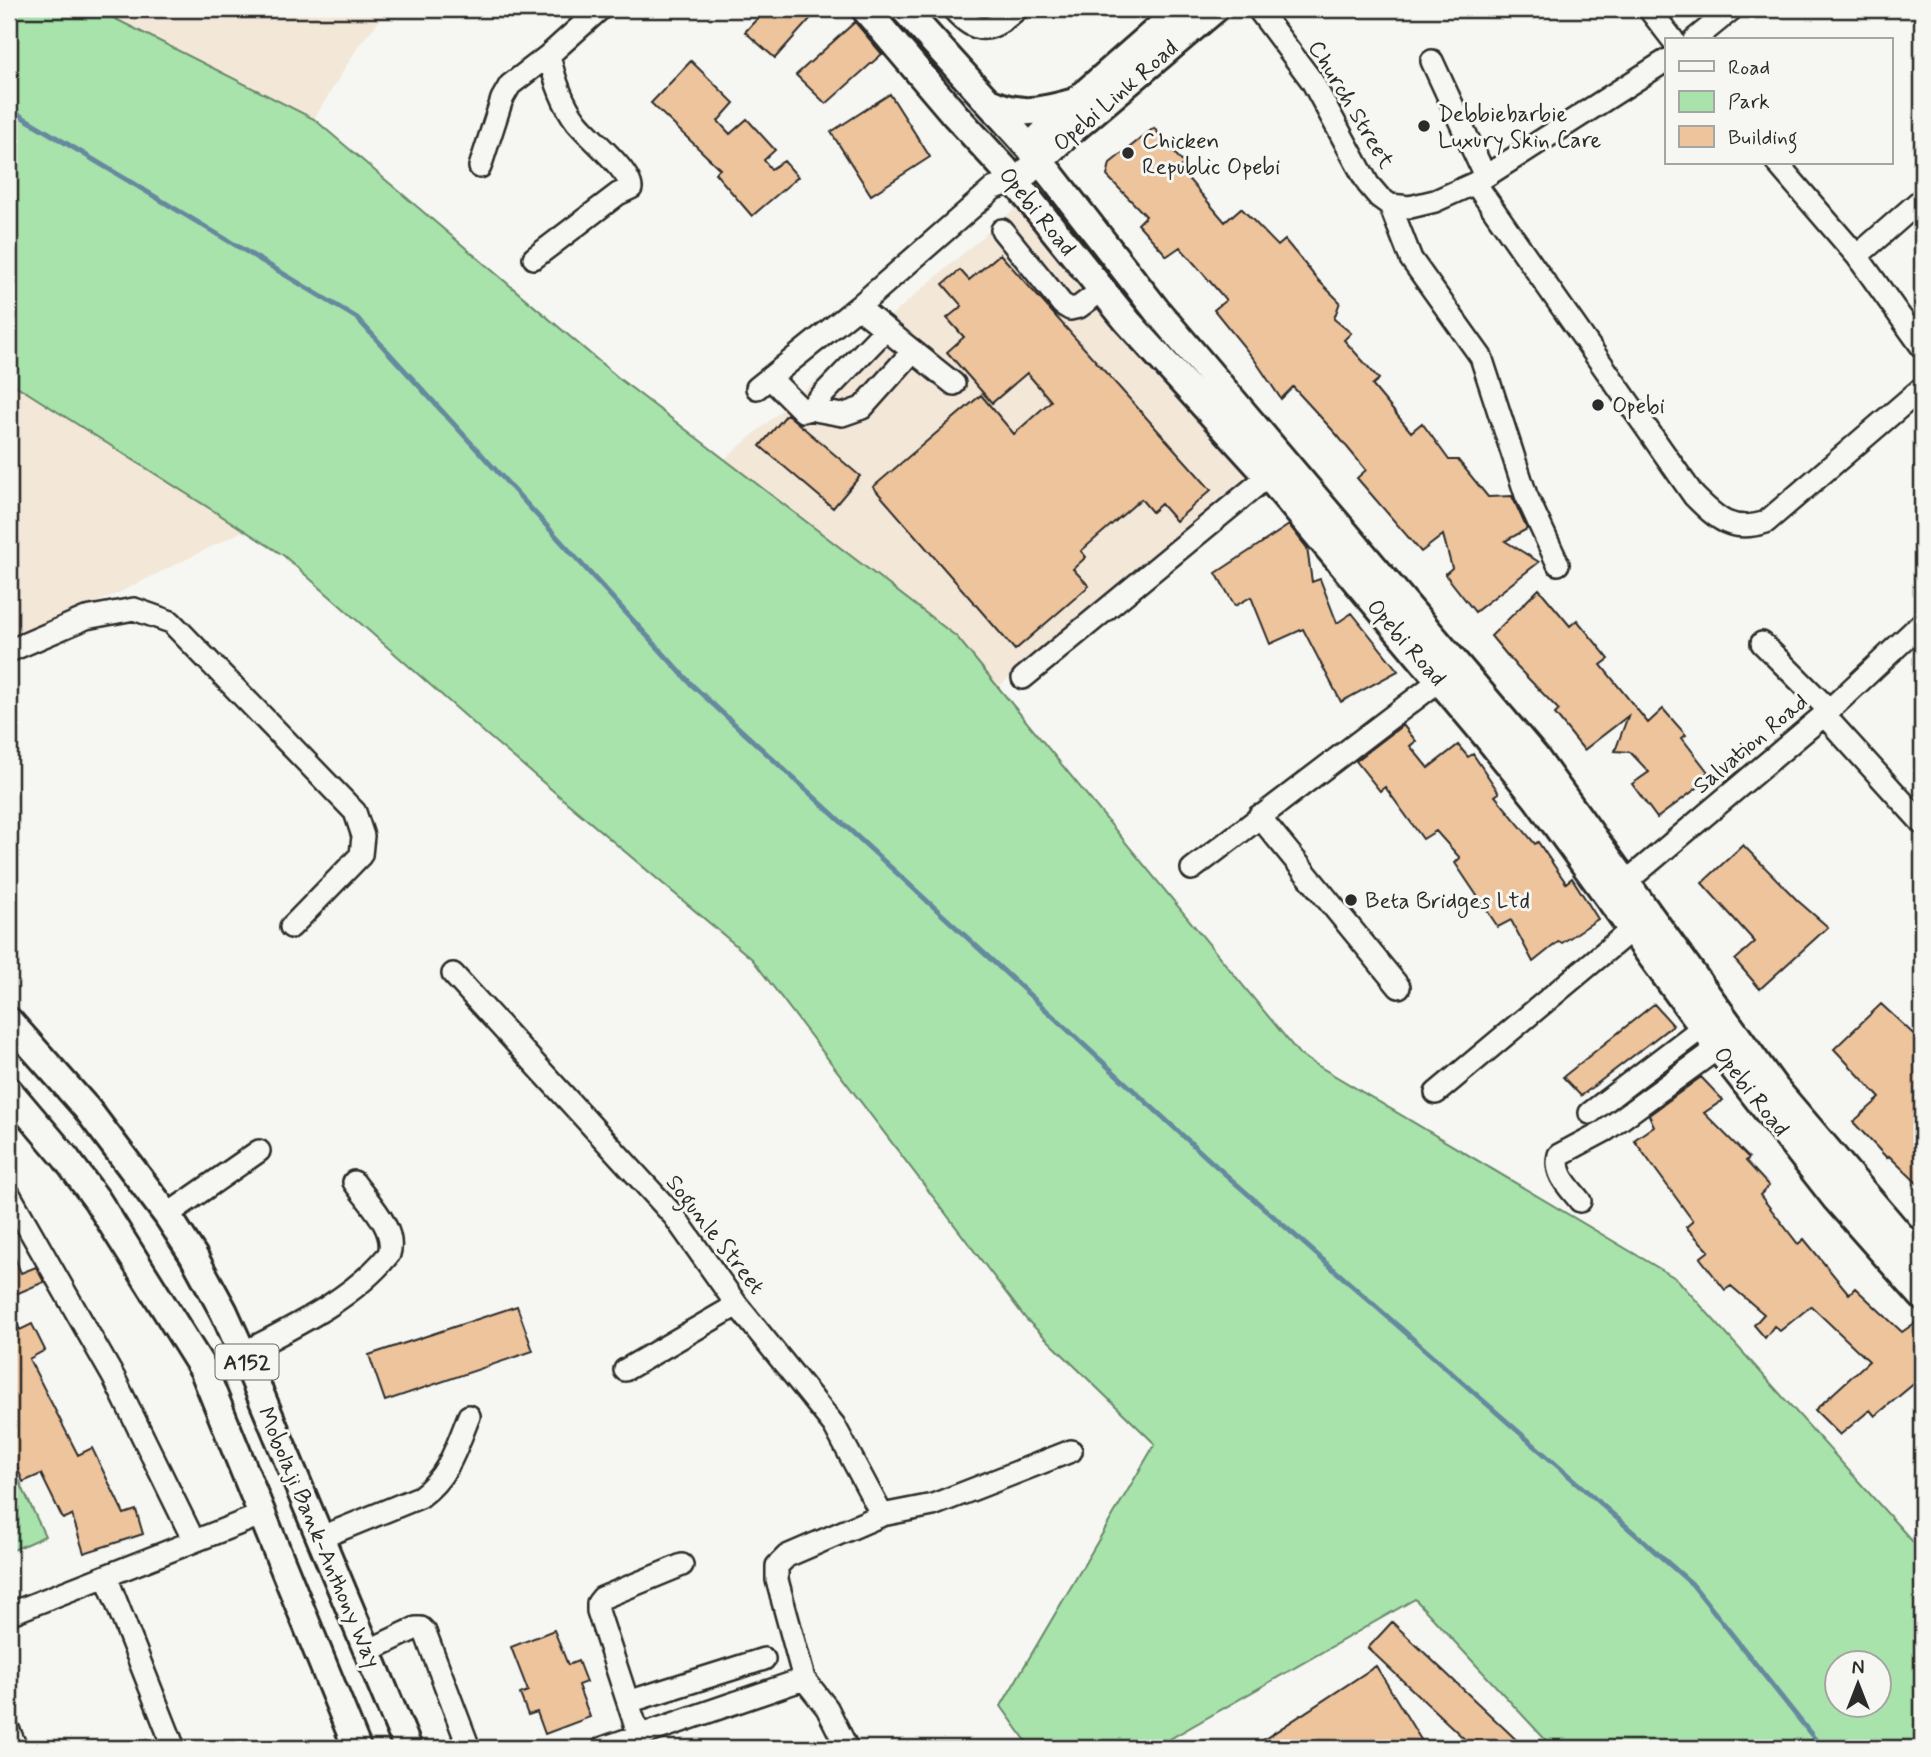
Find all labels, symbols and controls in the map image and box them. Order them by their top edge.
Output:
street label: Opebi Link Road [1048,34,1185,159]
street label: Church Street [1300,35,1401,175]
legend [1665,38,1892,164]
text: Road [1728,54,1770,82]
text: Park [1728,88,1770,116]
place label: Debbiebarbie Luxury Skin Care [1438,100,1602,156]
marker: Debbiebarbie Luxury Skin Care [1416,118,1432,134]
text: Building [1728,124,1798,154]
place label: Chicken Republic Opebi [1142,127,1280,183]
marker: Chicken Republic Opebi [1120,145,1136,161]
street label: Opebi Road [991,161,1082,263]
place label: Opebi [1612,392,1665,422]
marker: Opebi [1590,397,1606,413]
street label: Opebi Road [1359,593,1452,693]
street label: Salvation Road [1688,688,1815,801]
place label: Beta Bridges Ltd [1365,887,1530,919]
marker: Beta Bridges Ltd [1343,892,1359,908]
street label: Opebi Road [1706,1041,1795,1143]
street label: Sogunle Street [657,1169,771,1303]
road number: A152 [216,1344,278,1380]
street label: Mobolaji Bank-Anthony Way [250,1403,387,1673]
north arrow [1822,1648,1892,1718]
text: N [1852,1656,1864,1681]

